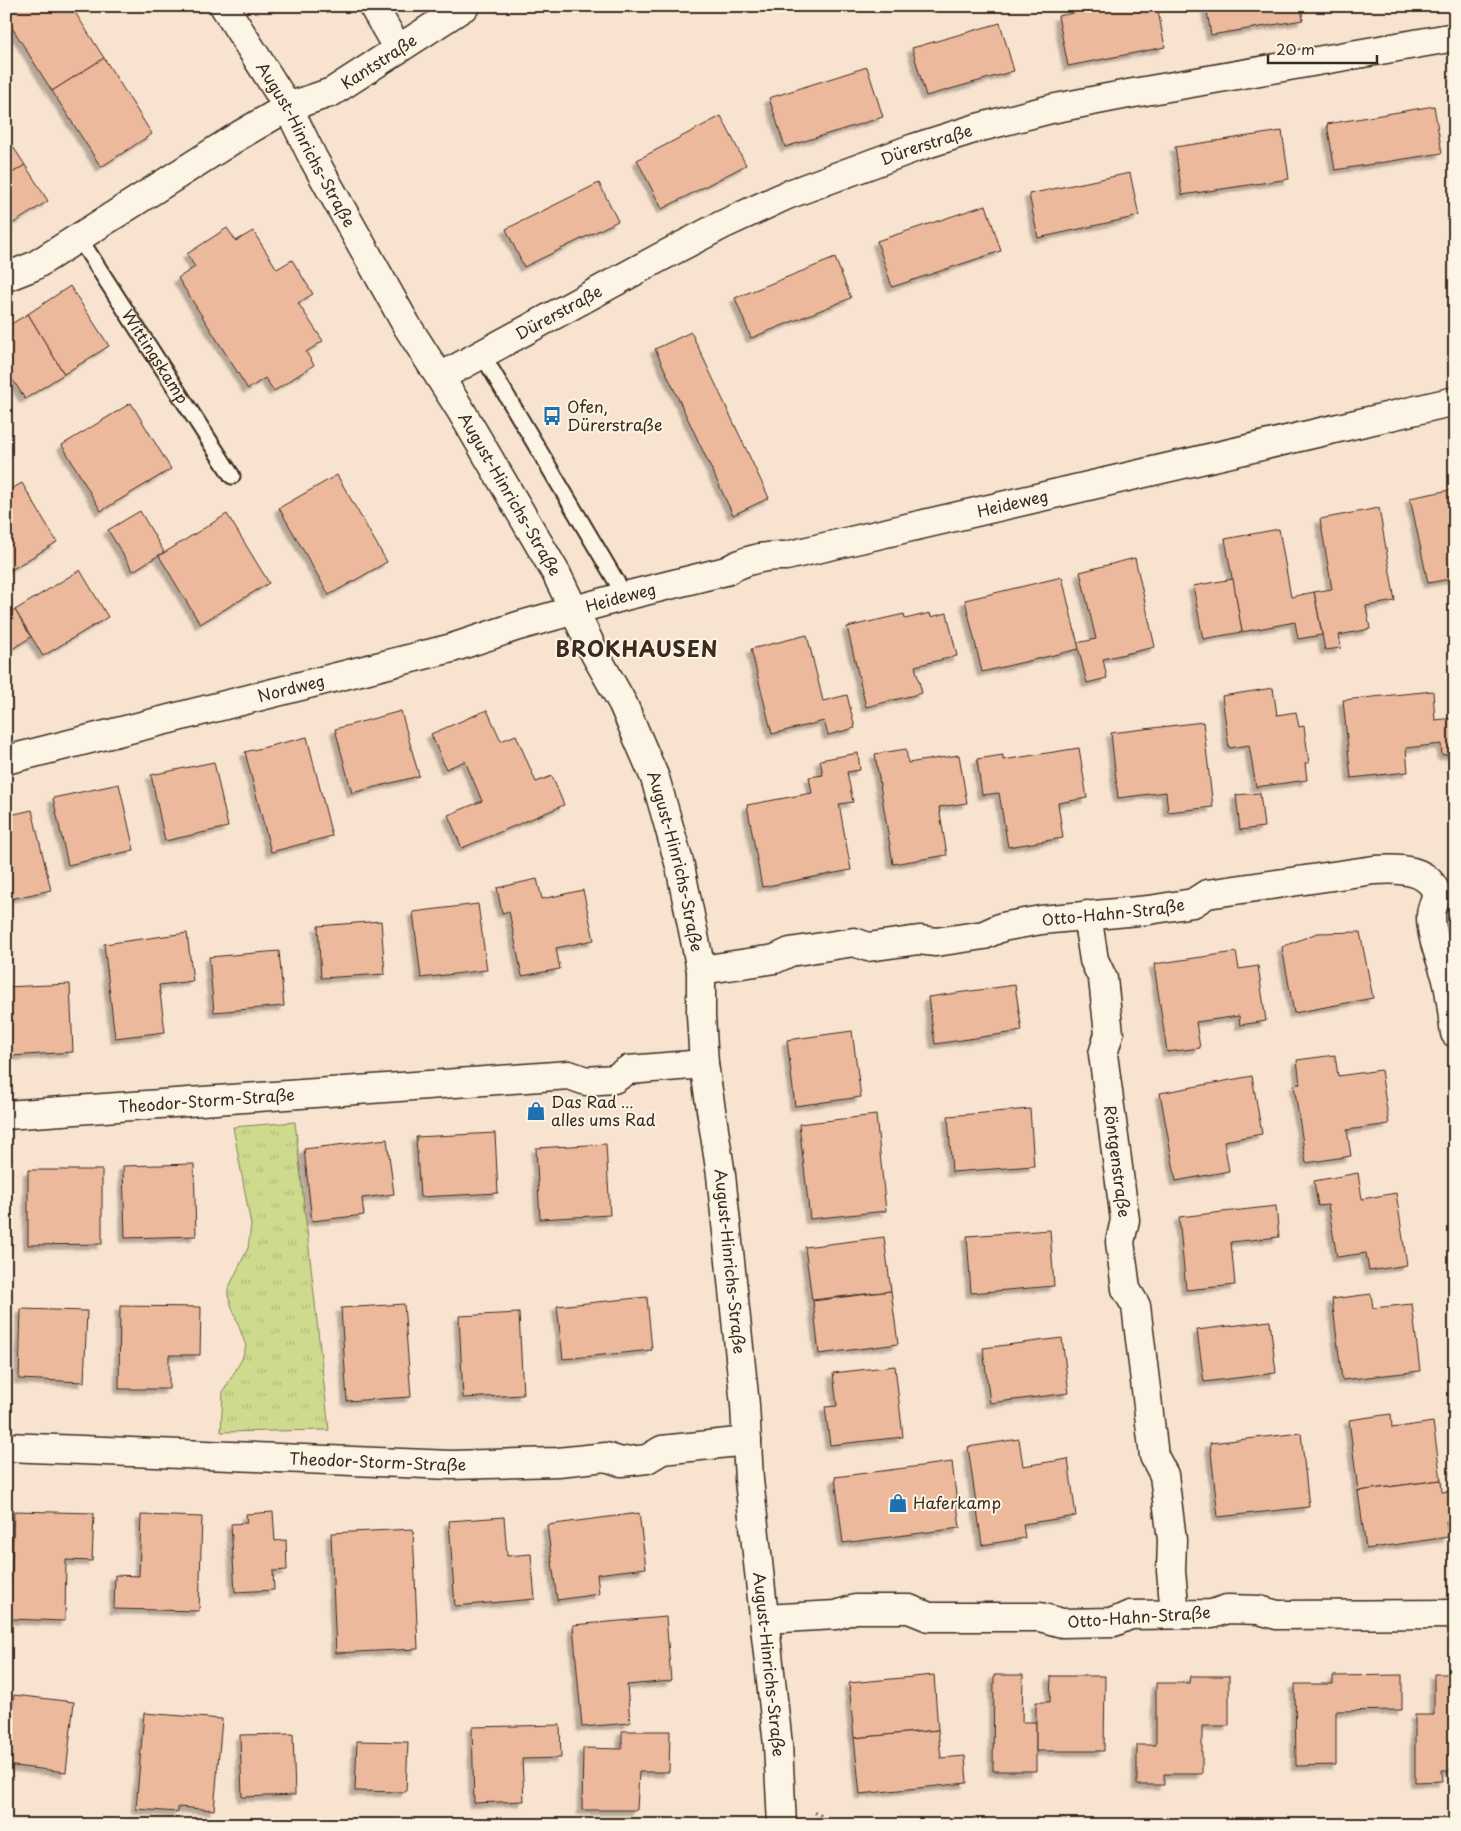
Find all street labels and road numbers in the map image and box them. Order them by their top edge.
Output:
street label: Kantstraße [336,28,421,94]
street label: August-Hinrichs-Straße [251,57,362,231]
street label: Dürerstraße [877,117,975,170]
street label: Dürerstraße [510,278,606,345]
street label: Wittingskamp [117,304,195,408]
street label: August-Hinrichs-Straße [453,407,568,580]
street label: Heideweg [975,483,1050,522]
street label: Heideweg [582,576,658,618]
street label: Nordweg [255,667,327,707]
street label: August-Hinrichs-Straße [642,766,710,954]
street label: Otto-Hahn-Straße [1041,892,1186,931]
street label: Theodor-Storm-Straße [117,1082,295,1118]
street label: Röntgenstraße [1099,1104,1138,1219]
street label: August-Hinrichs-Straße [709,1168,753,1355]
street label: Theodor-Storm-Straße [289,1445,466,1476]
street label: August-Hinrichs-Straße [748,1571,792,1757]
street label: Otto-Hahn-Straße [1067,1599,1211,1633]

